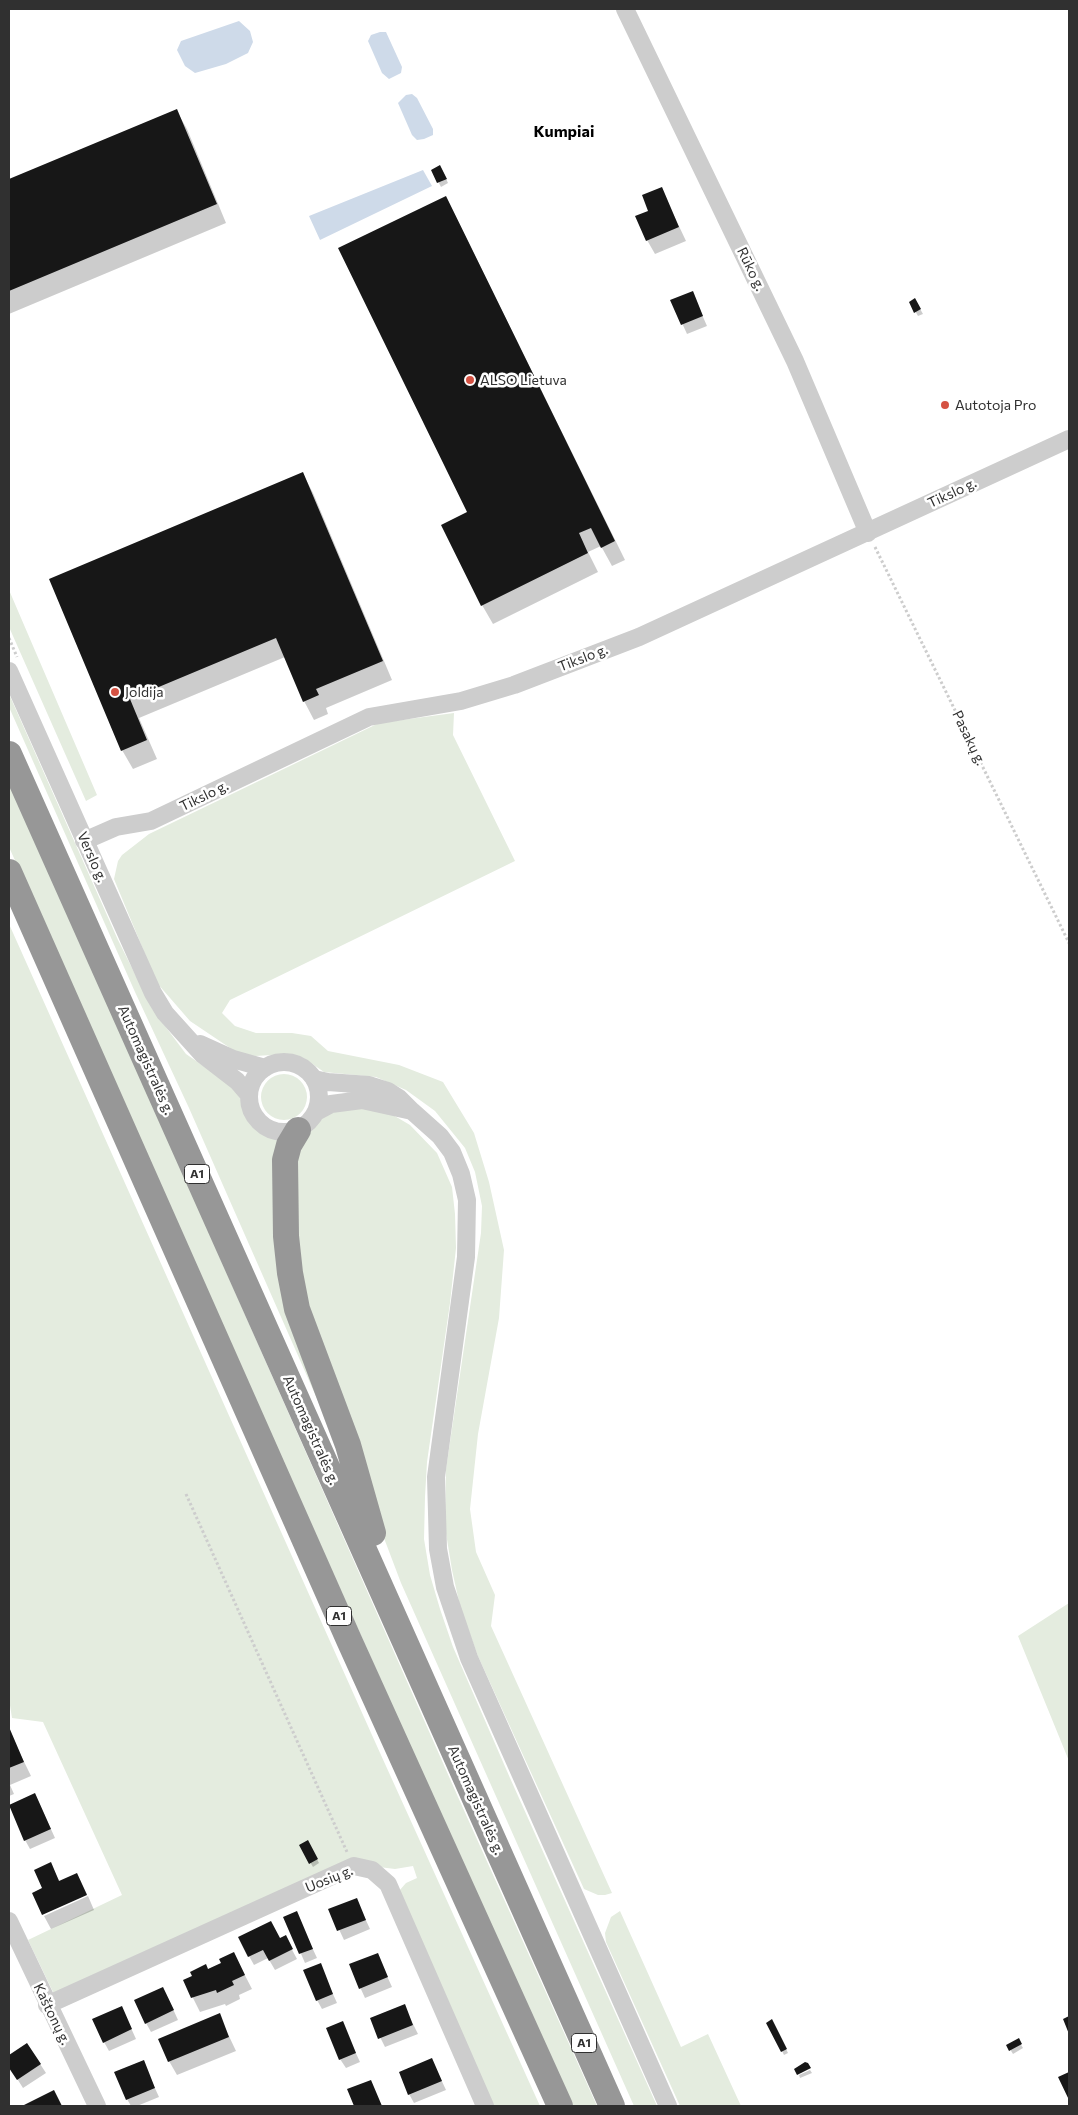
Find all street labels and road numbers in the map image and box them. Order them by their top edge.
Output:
street label: Rūko g. [733,244,769,294]
street label: Tikslo g. [925,474,979,512]
street label: Tikslo g. [556,641,610,675]
street label: Pasakų g. [949,708,989,768]
street label: Tikslo g. [177,777,231,815]
street label: Verslo g. [74,829,110,885]
street label: Automagistralės g. [114,1003,178,1117]
road number: A1 [184,1164,210,1184]
street label: Automagistralės g. [279,1373,343,1487]
road number: A1 [326,1606,352,1625]
street label: Automagistralės g. [444,1743,508,1857]
street label: Uosių g. [303,1862,355,1896]
street label: Kaštonų g. [30,1980,74,2048]
road number: A1 [572,2034,596,2052]

